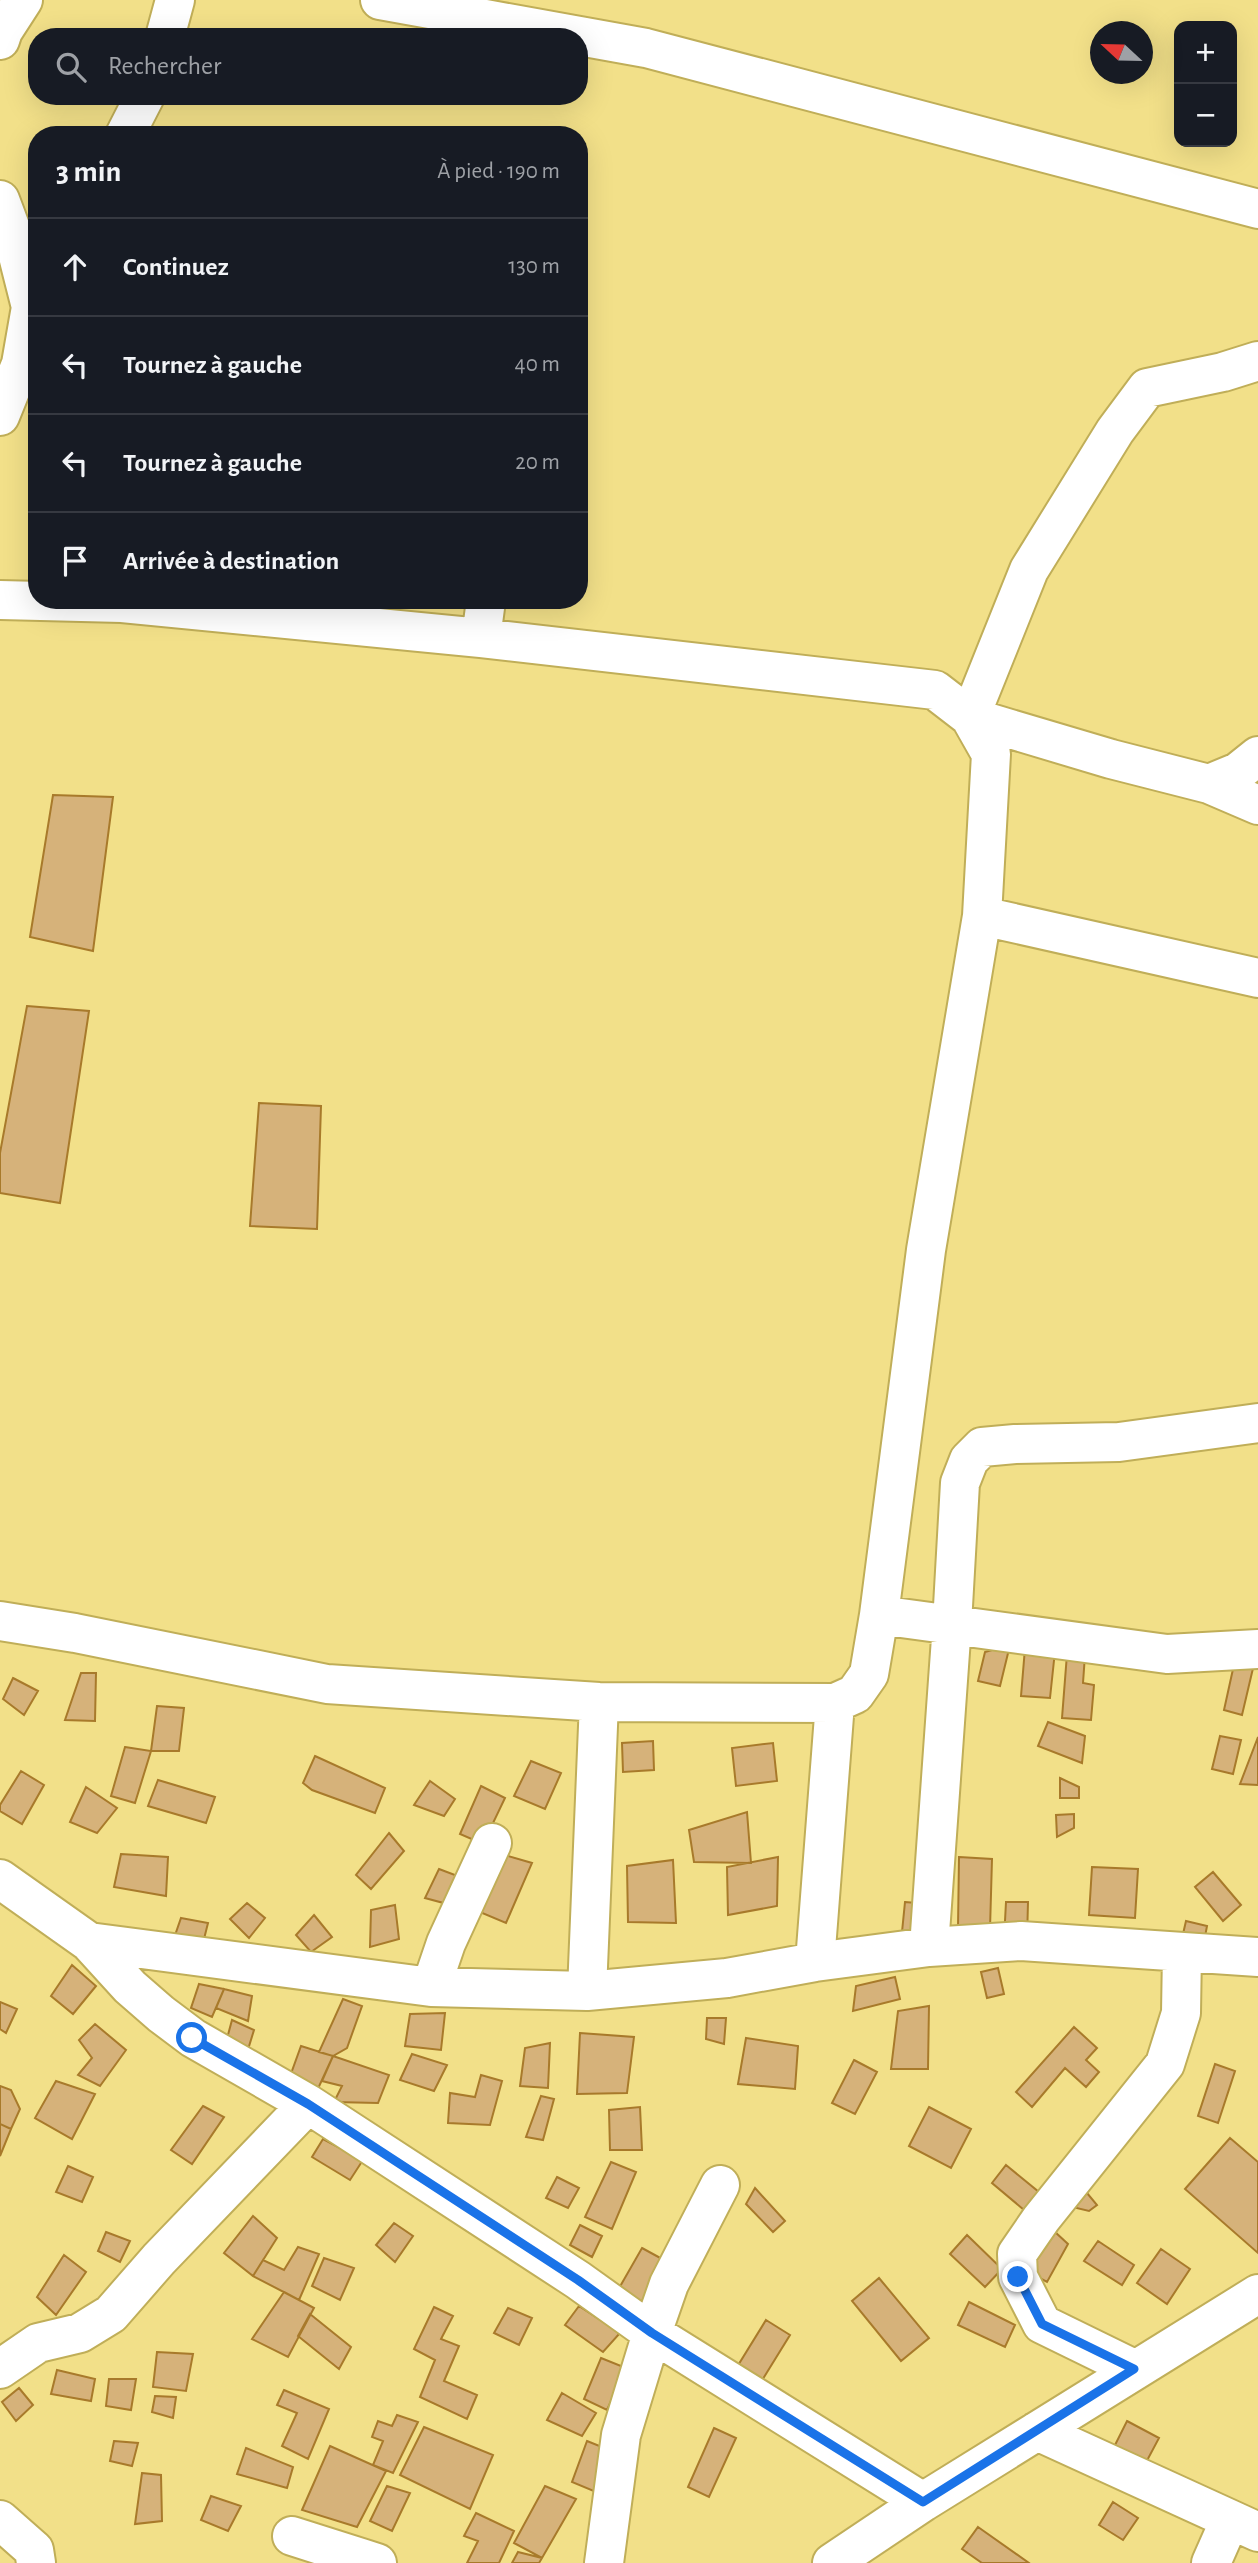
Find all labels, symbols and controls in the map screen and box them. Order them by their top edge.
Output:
north arrow [1090,21,1153,84]
map controls [1174,21,1237,147]
button: + [1174,21,1237,84]
search box [28,28,588,105]
icon: search [52,48,90,86]
text: Rechercher [108,53,221,79]
button: − [1174,84,1237,147]
text: 3 min [56,157,121,187]
text: À pied · 190 m [437,160,560,183]
icon: ahead [56,248,94,286]
text: Continuez [123,254,229,280]
text: 130 m [508,255,560,278]
icon: left [56,346,94,384]
text: Tournez à gauche [123,352,302,378]
text: 40 m [515,353,560,376]
icon: left [56,444,94,482]
text: Tournez à gauche [123,450,302,476]
text: 20 m [515,451,560,474]
icon: arrive [56,542,94,580]
text: Arrivée à destination [123,548,339,574]
route start [176,2022,207,2053]
route end [1002,2261,1033,2292]

